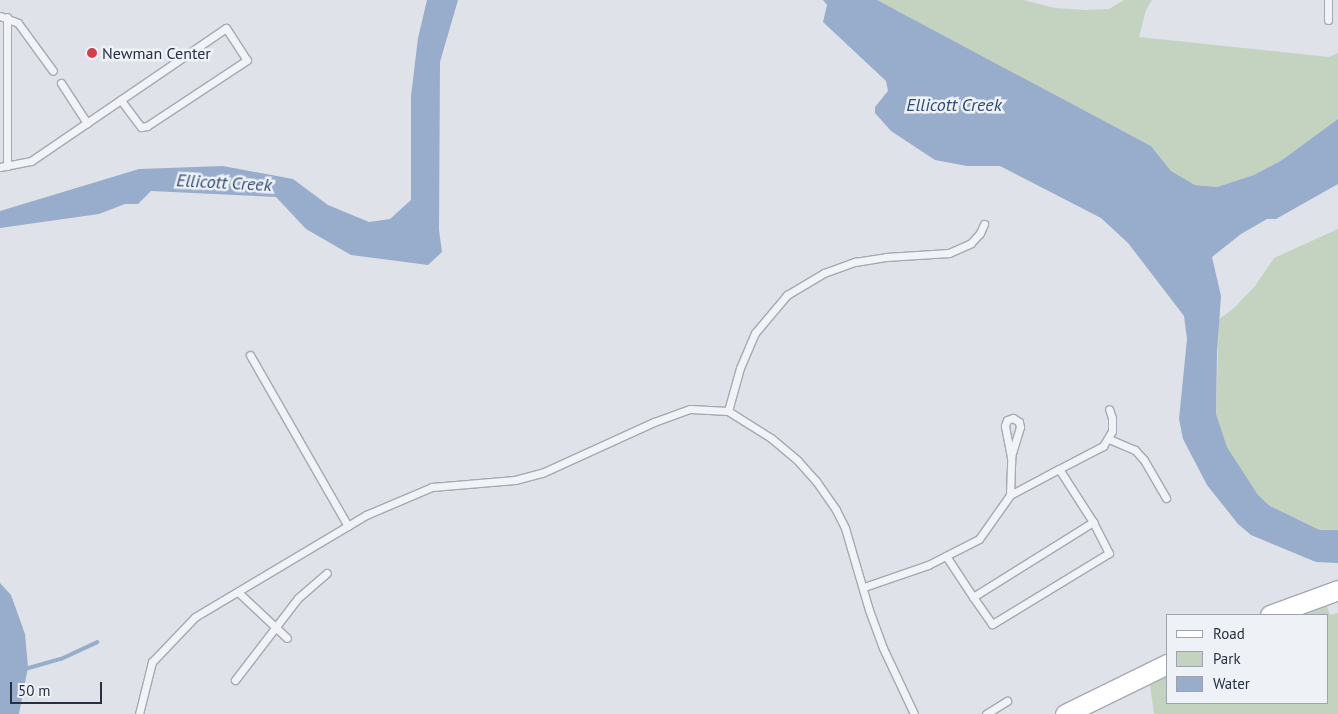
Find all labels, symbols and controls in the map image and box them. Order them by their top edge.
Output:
place label: Newman Center [102,43,211,63]
marker: Newman Center [86,47,98,59]
water label: Ellicott Creek [906,94,1002,116]
water label: Ellicott Creek [176,170,272,196]
legend [1166,614,1328,704]
text: Road [1213,624,1245,643]
text: Park [1213,649,1241,668]
scale bar [12,672,105,704]
text: Water [1213,674,1250,693]
text: 50 m [18,681,51,700]

